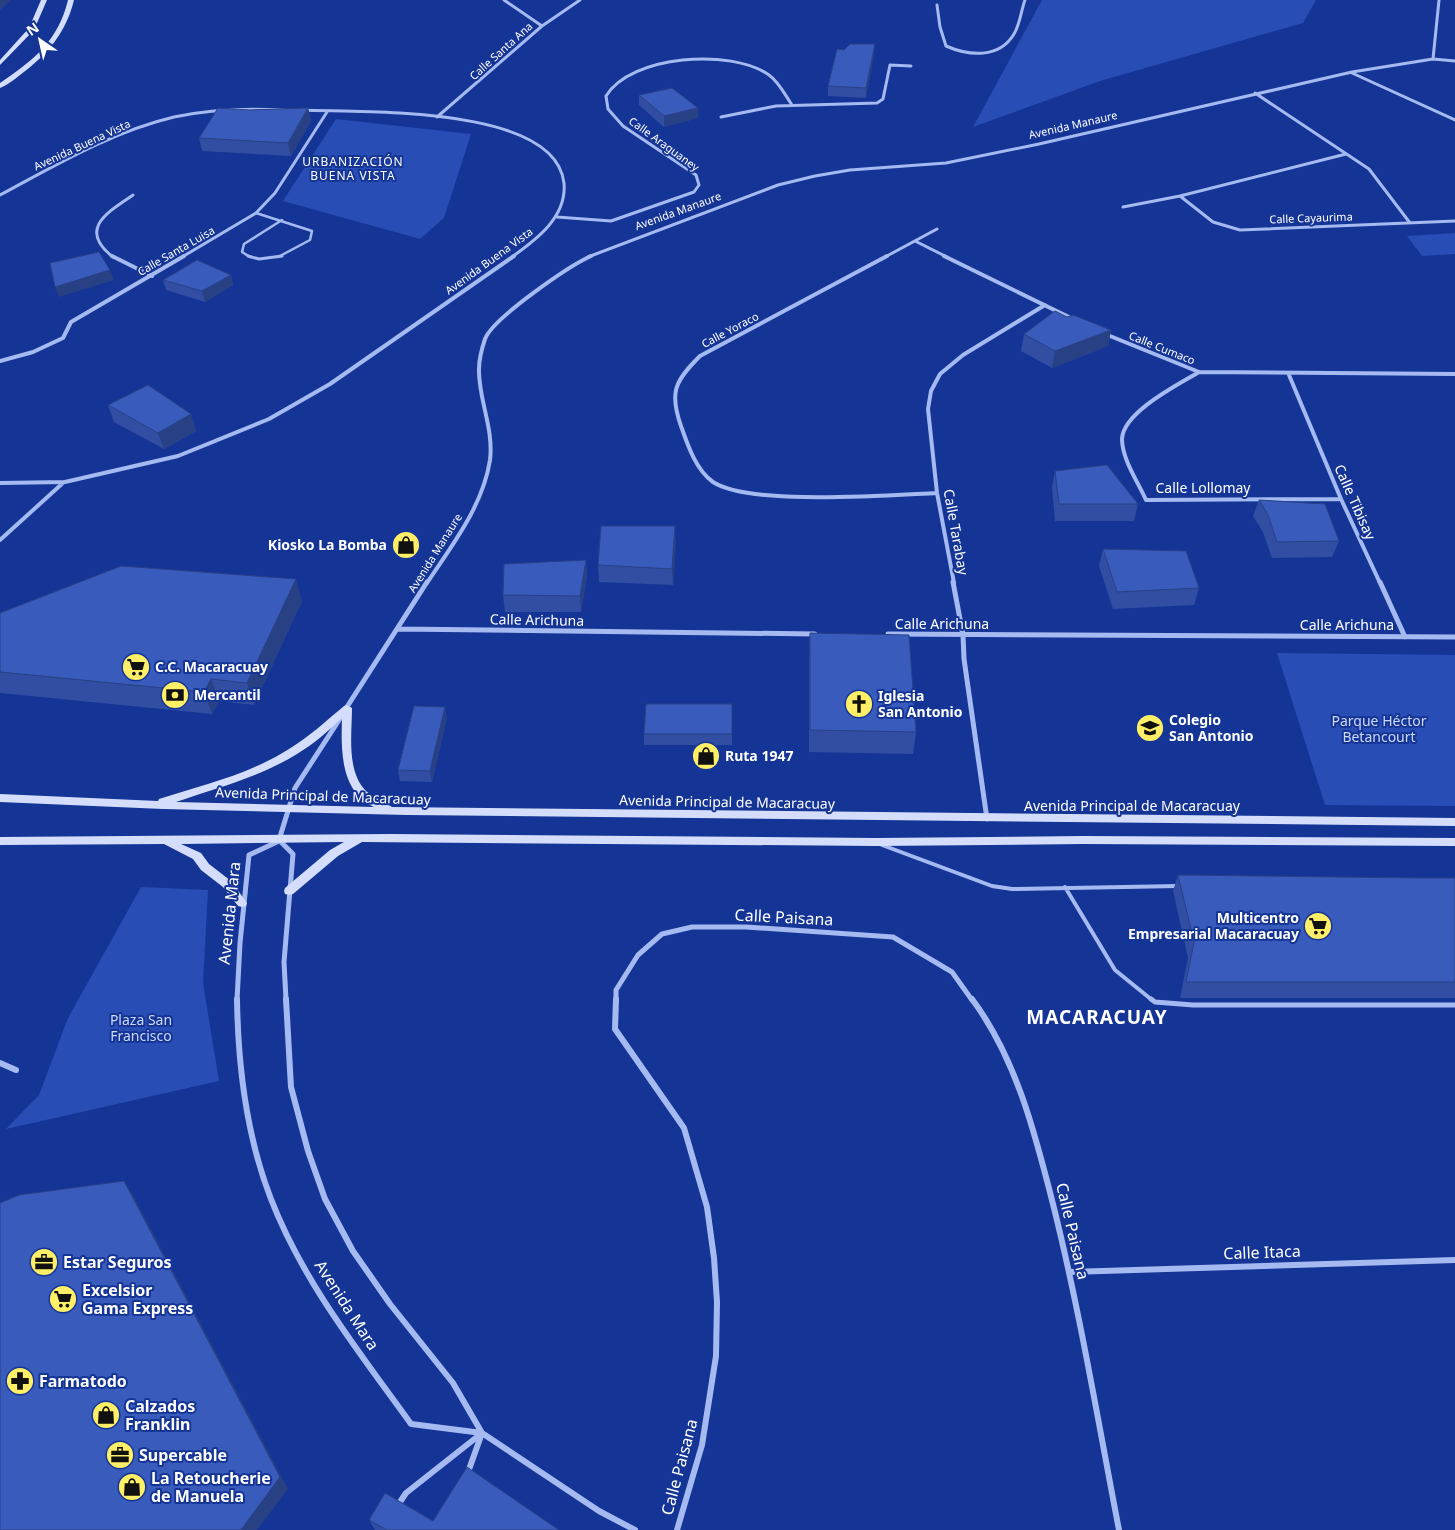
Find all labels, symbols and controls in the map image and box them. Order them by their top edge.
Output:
north arrow [15,15,65,65]
text: N [22,18,42,40]
street label: Calle Santa Ana [466,18,535,83]
street label: Avenida Manaure [1027,107,1119,142]
street label: Calle Araguaney [626,113,703,174]
street label: Avenida Buena Vista [31,116,133,174]
district label: URBANIZACIÓN BUENA VISTA [302,153,404,184]
street label: Avenida Manaure [633,188,723,233]
street label: Calle Cayaurima [1269,209,1353,226]
street label: Calle Santa Luisa [134,222,217,279]
street label: Avenida Buena Vista [442,224,536,298]
street label: Calle Yoraco [699,308,761,351]
street label: Calle Cumaco [1127,327,1198,368]
street label: Calle Tibisay [1330,461,1381,543]
street label: Calle Lollomay [1155,478,1251,497]
street label: Calle Tarabay [940,487,974,577]
street label: Avenida Manaure [404,510,465,595]
shop icon: Kiosko La Bomba [391,530,421,560]
place label: Kiosko La Bomba [268,535,387,554]
street label: Calle Arichuna [490,609,584,630]
street label: Calle Arichuna [895,614,989,633]
street label: Calle Arichuna [1300,615,1394,634]
supermarket icon: C.C. Macaracuay [121,652,151,682]
place label: C.C. Macaracuay [155,657,268,676]
bank icon: Mercantil [160,680,190,710]
place label: Mercantil [194,685,261,704]
place label: Iglesia San Antonio [878,686,963,721]
church icon: Iglesia San Antonio [844,689,874,719]
place label: Colegio San Antonio [1169,710,1254,745]
park label: Parque Héctor Betancourt [1332,711,1427,746]
school or university icon: Colegio San Antonio [1135,713,1165,743]
shop icon: Ruta 1947 [691,741,721,771]
place label: Ruta 1947 [725,746,793,765]
street label: Avenida Principal de Macaracuay [215,782,432,809]
street label: Avenida Principal de Macaracuay [619,790,836,813]
street label: Avenida Principal de Macaracuay [1024,796,1241,815]
street label: Avenida Mara [213,861,245,965]
street label: Calle Paisana [734,903,834,931]
place label: Multicentro Empresarial Macaracuay [1128,908,1299,943]
supermarket icon: Multicentro Empresarial Macaracuay [1303,911,1333,941]
district label: MACARACUAY [1026,1004,1168,1030]
park label: Plaza San Francisco [110,1010,172,1045]
street label: Calle Paisana [1051,1180,1095,1282]
street label: Calle Itaca [1223,1240,1301,1264]
office icon: Estar Seguros [29,1247,59,1277]
place label: Estar Seguros [63,1251,172,1273]
street label: Avenida Mara [310,1256,384,1354]
place label: Excelsior Gama Express [82,1279,193,1319]
supermarket icon: Excelsior Gama Express [48,1284,78,1314]
pharmacy icon: Farmatodo [5,1366,35,1396]
place label: Farmatodo [39,1370,127,1392]
place label: Calzados Franklin [125,1395,195,1435]
shop icon: Calzados Franklin [91,1400,121,1430]
street label: Calle Paisana [656,1416,702,1518]
office icon: Supercable [105,1440,135,1470]
place label: Supercable [139,1444,227,1466]
place label: La Retoucherie de Manuela [151,1467,271,1507]
shop icon: La Retoucherie de Manuela [117,1472,147,1502]

